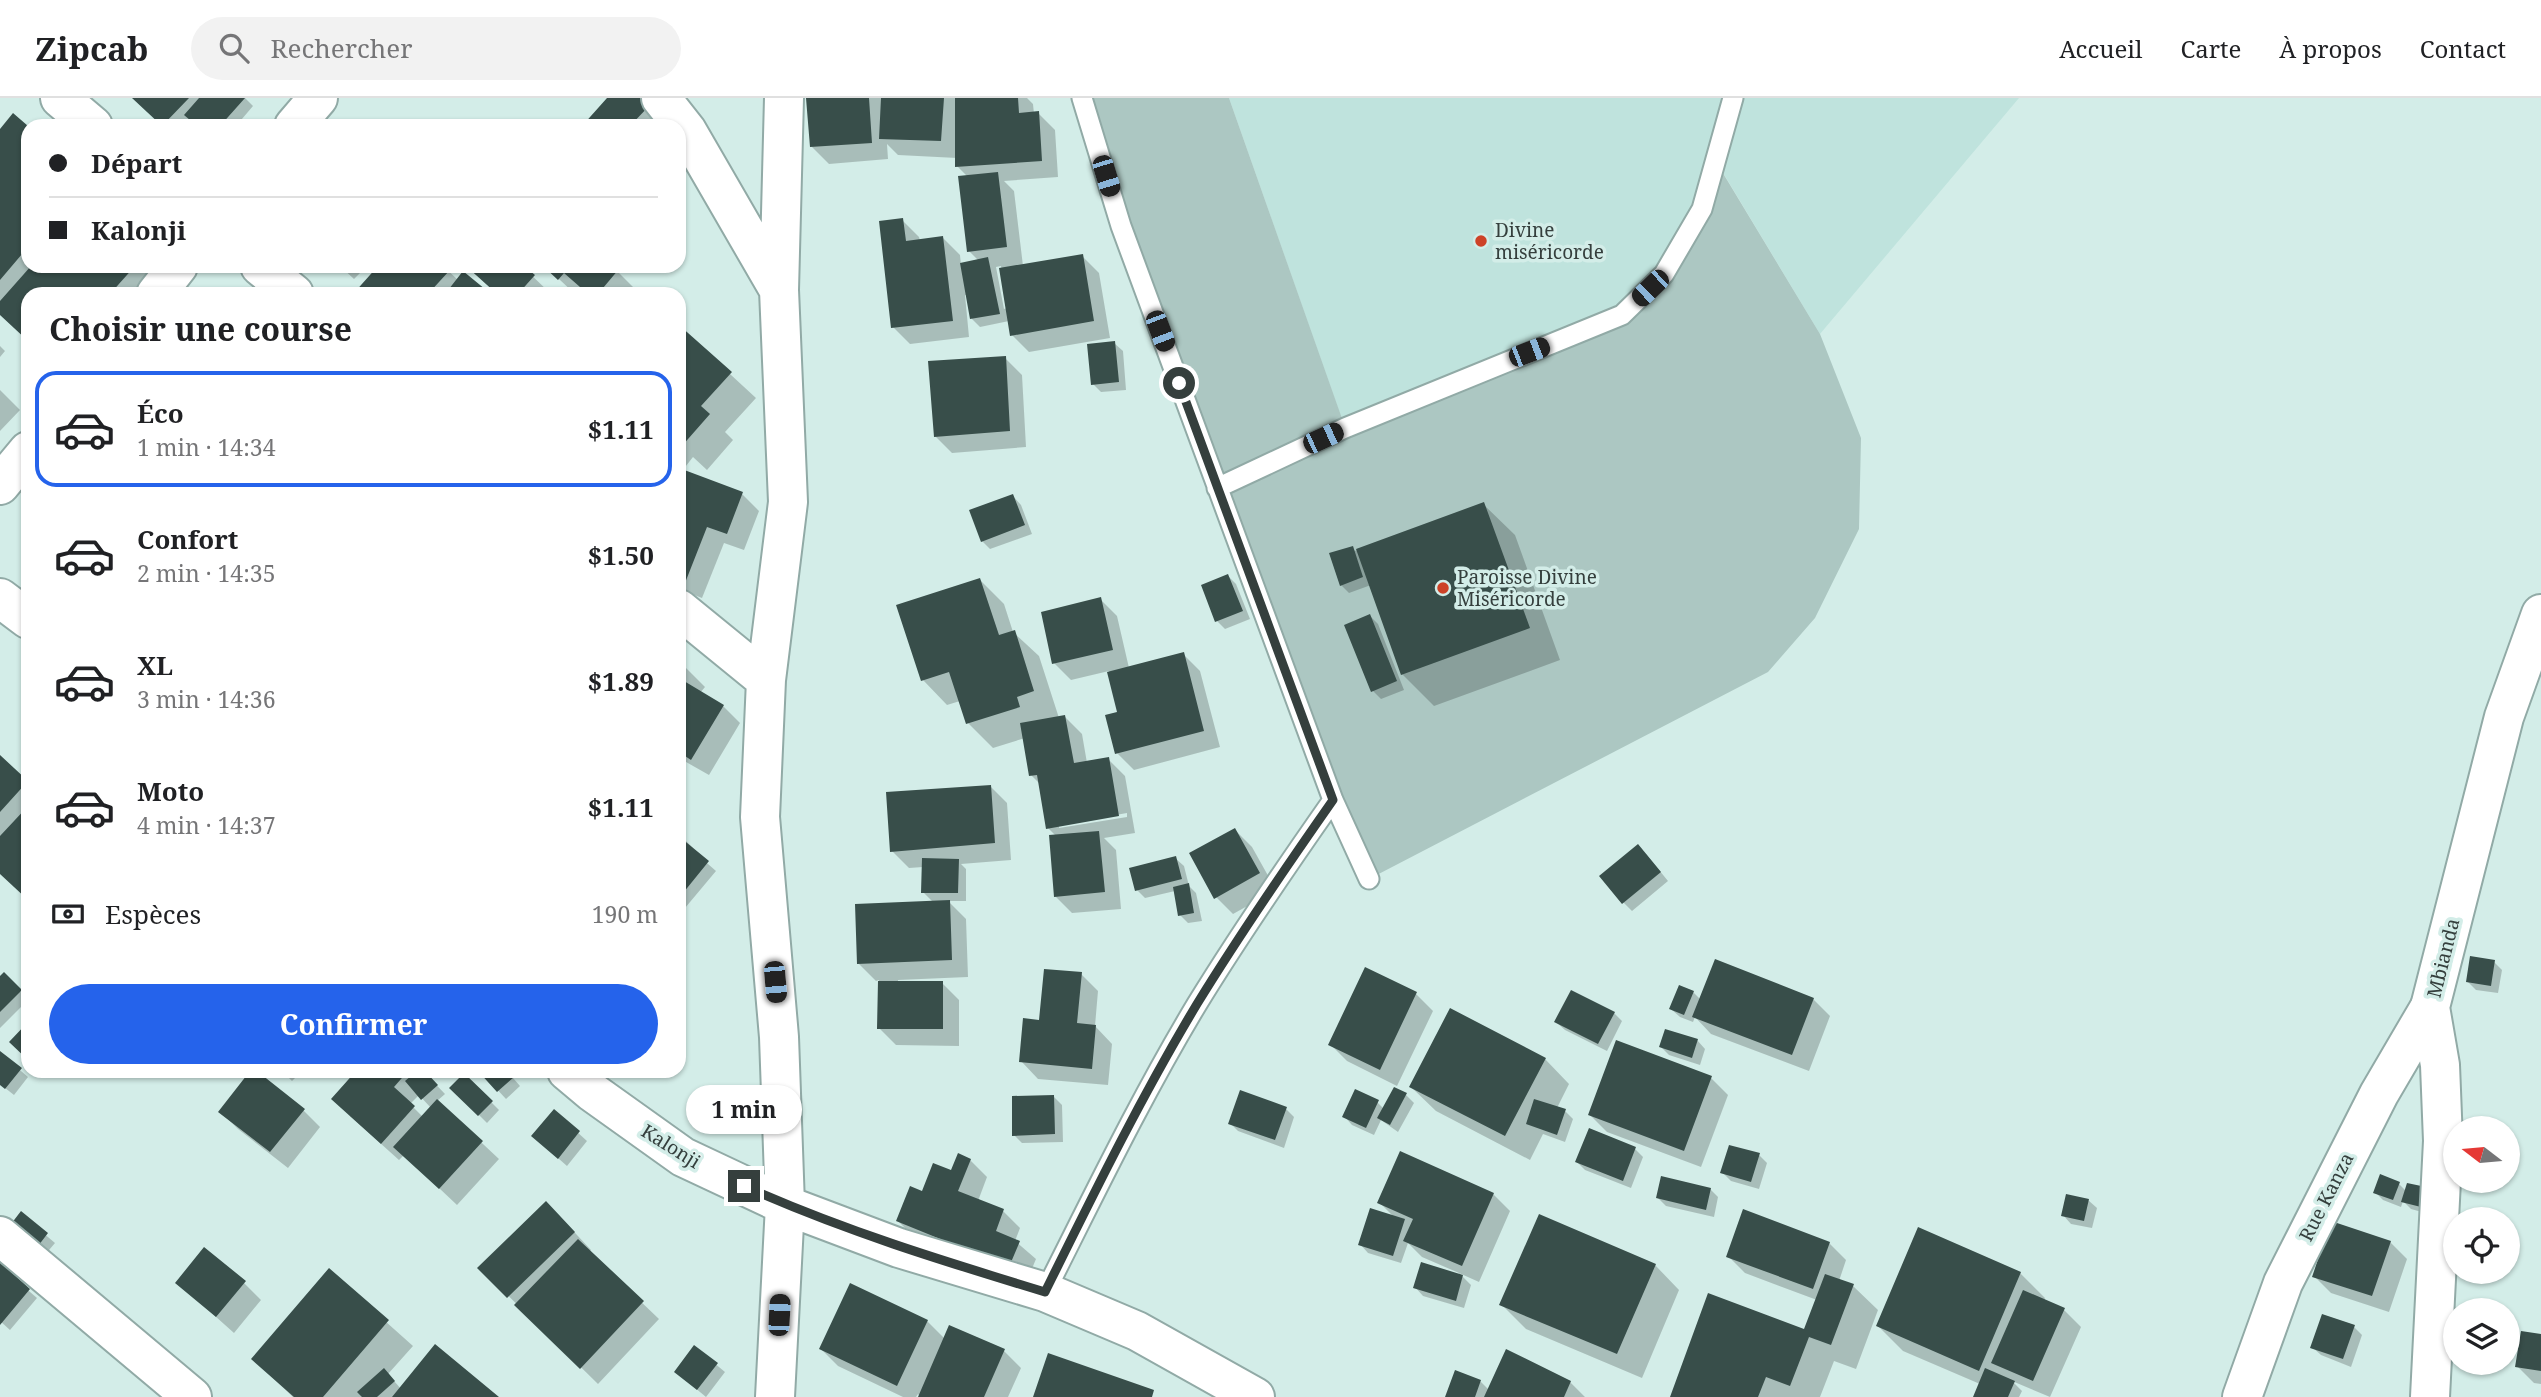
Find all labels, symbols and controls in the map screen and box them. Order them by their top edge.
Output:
search box [191,17,681,80]
text: Zipcab [35,26,149,71]
icon: search [215,29,253,67]
text: Rechercher [271,30,412,66]
text: Accueil [2059,32,2142,65]
text: Carte [2180,32,2241,65]
text: À propos [2279,32,2382,65]
text: Contact [2420,32,2506,65]
text: Départ [91,145,182,181]
car [1090,153,1123,199]
text: Kalonji [91,212,186,248]
place label: Divine miséricorde [1495,217,1604,265]
marker: Divine miséricorde [1473,233,1489,249]
car [1628,266,1673,310]
text: Choisir une course [49,307,352,350]
car [1143,308,1178,354]
car [1506,335,1553,369]
route start [1163,367,1195,399]
text: Éco [137,395,184,431]
icon: car [53,398,116,461]
text: $1.11 [588,411,654,447]
car [1300,420,1347,456]
text: 1 min · 14:34 [137,431,275,463]
text: Confort [137,521,238,557]
icon: car [53,524,116,587]
text: $1.50 [588,537,654,573]
text: 2 min · 14:35 [137,557,275,589]
place label: Paroisse Divine Miséricorde [1457,564,1597,612]
marker: Paroisse Divine Miséricorde [1435,580,1451,596]
text: XL [137,647,173,683]
icon: car [53,650,116,713]
text: $1.89 [588,663,654,699]
text: 3 min · 14:36 [137,683,275,715]
text: Moto [137,773,204,809]
icon: car [53,776,116,839]
text: $1.11 [588,789,654,825]
text: 4 min · 14:37 [137,809,275,841]
icon: cash [49,895,87,933]
text: Espèces [105,896,201,932]
text: 190 m [592,898,658,930]
street label: Mbianda [2421,916,2465,1000]
car [763,960,788,1004]
button: Confirmer [49,984,658,1064]
callout: 1 min [686,1084,802,1134]
text: 1 min [711,1093,777,1125]
north arrow [2443,1116,2520,1194]
map controls [2443,1116,2520,1375]
street label: Kalonji [637,1118,705,1174]
street label: Rue Kanza [2293,1148,2359,1246]
route end [728,1170,760,1202]
button: locate [2443,1207,2520,1284]
car [768,1293,791,1337]
button: layers [2443,1298,2520,1375]

